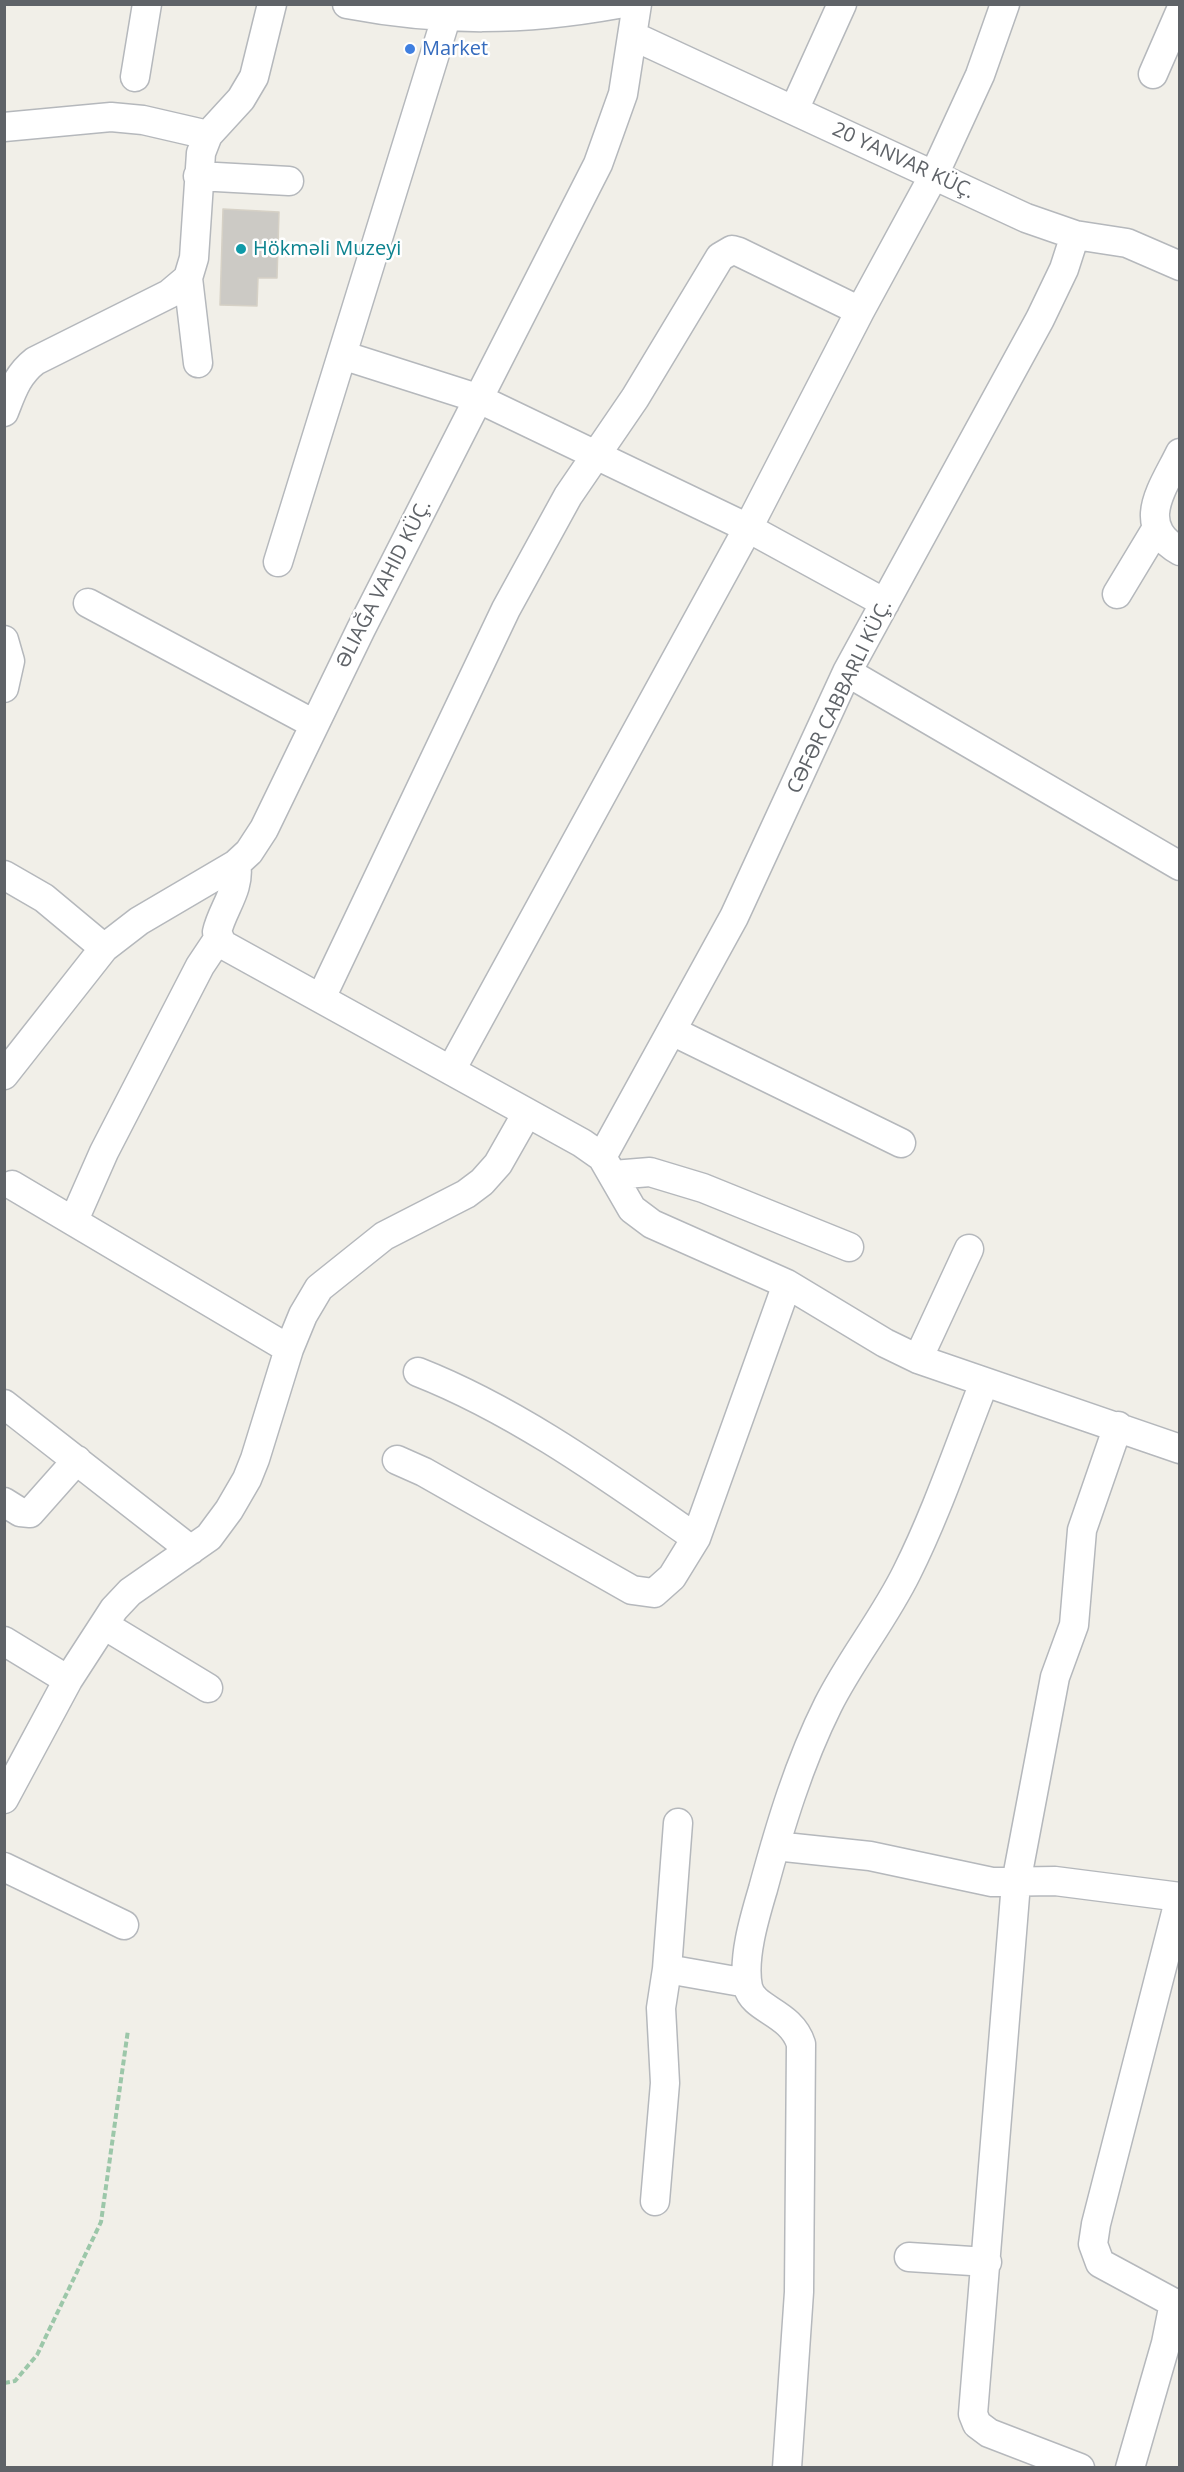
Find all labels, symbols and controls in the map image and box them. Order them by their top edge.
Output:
place label: Market [422,37,488,61]
marker: Market [403,42,417,56]
street label: 20 YANVAR KÜÇ. [828,118,978,204]
place label: Hökməli Muzeyi [253,237,401,261]
marker: Hökməli Muzeyi [234,242,248,256]
street label: ƏLIAĞA VAHID KÜÇ. [331,496,437,672]
street label: CƏFƏR CABBARLI KÜÇ. [783,596,897,798]

